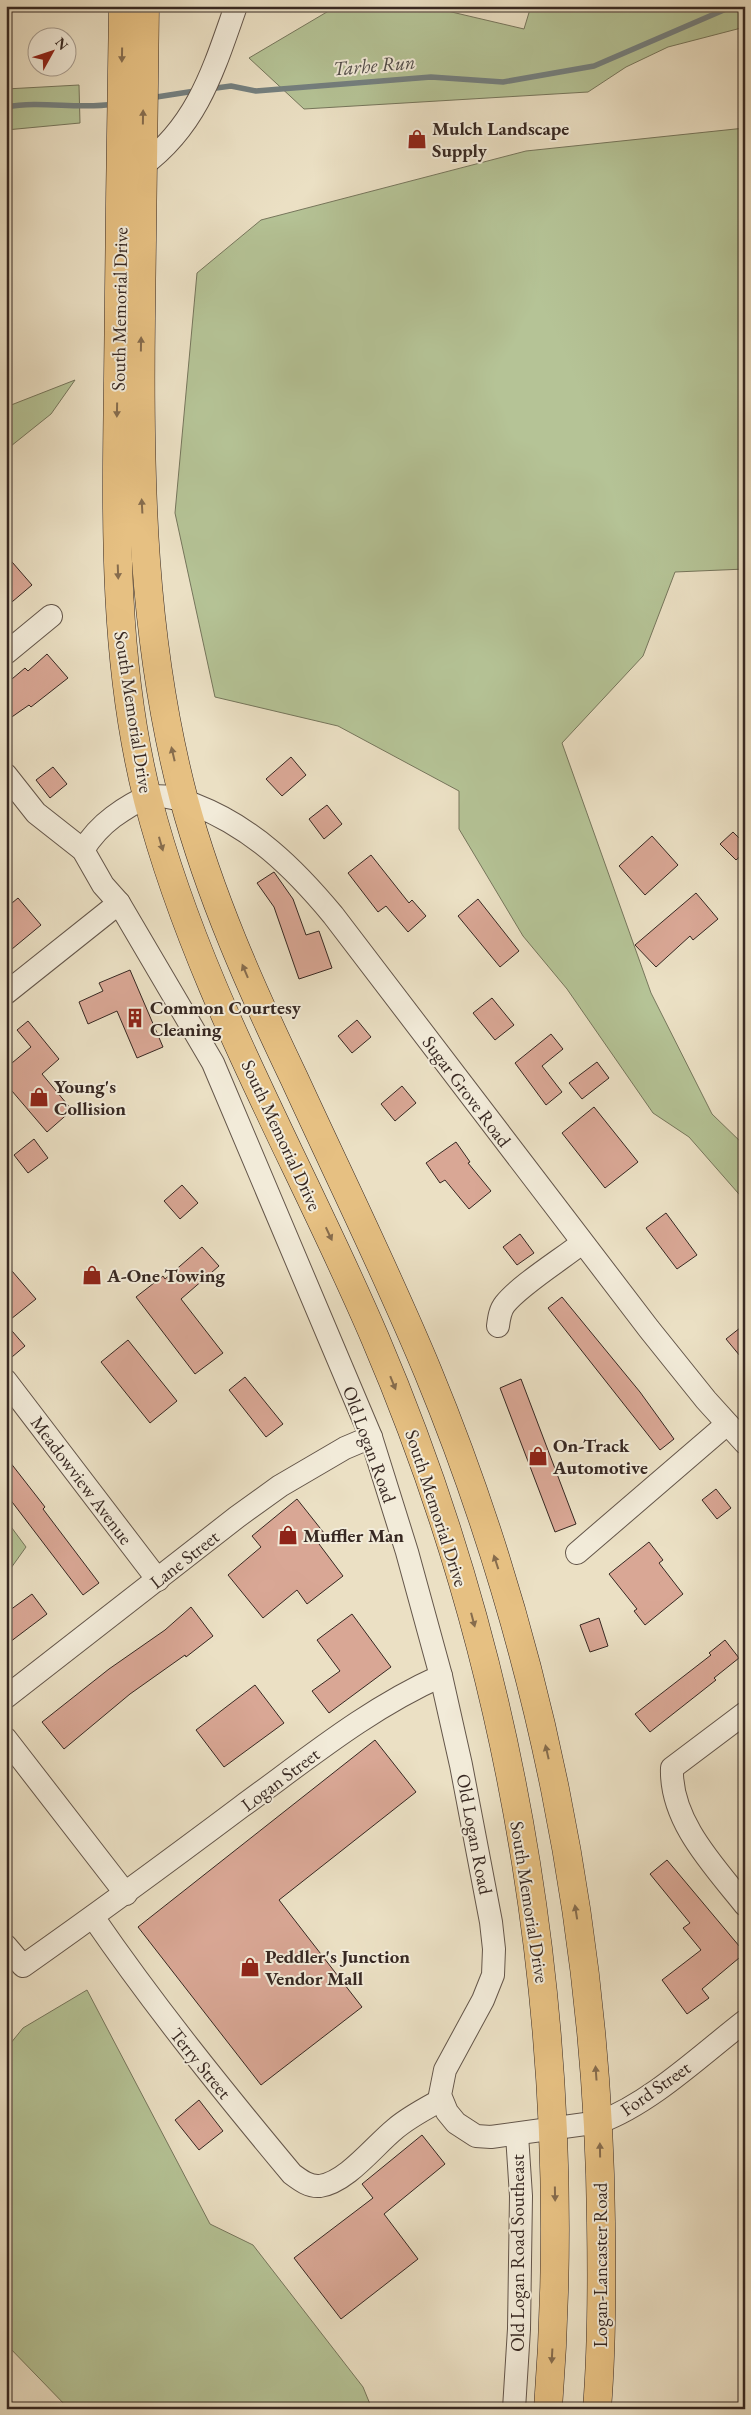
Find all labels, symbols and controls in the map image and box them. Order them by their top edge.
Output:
north arrow [28,28,78,78]
text: N [51,34,73,54]
one-way arrow [118,47,126,63]
water label: Tarhe Run [332,48,416,82]
one-way arrow [139,109,147,125]
place label: Mulch Landscape Supply [432,116,569,163]
shop icon: Mulch Landscape Supply [406,128,428,150]
street label: South Memorial Drive [106,227,133,391]
one-way arrow [137,335,145,351]
one-way arrow [113,402,121,418]
one-way arrow [137,498,145,514]
one-way arrow [114,565,122,581]
street label: South Memorial Drive [108,629,159,795]
one-way arrow [169,746,177,761]
one-way arrow [157,837,165,852]
one-way arrow [241,964,249,978]
place label: Common Courtesy Cleaning [150,995,302,1042]
building icon: Common Courtesy Cleaning [124,1007,146,1029]
street label: Sugar Grove Road [417,1031,517,1152]
street label: South Memorial Drive [236,1056,327,1215]
place label: Young's Collision [54,1074,126,1121]
shop icon: Young's Collision [28,1086,50,1108]
one-way arrow [325,1227,333,1241]
place label: A-One Towing [106,1263,226,1288]
shop icon: A-One Towing [81,1264,103,1286]
one-way arrow [390,1376,397,1391]
street label: Old Logan Road [337,1382,402,1506]
street label: Meadowview Avenue [25,1411,138,1550]
street label: South Memorial Drive [399,1426,474,1590]
place label: On-Track Automotive [552,1433,648,1480]
shop icon: On-Track Automotive [527,1445,549,1467]
place label: Muffler Man [303,1523,404,1548]
street label: Lane Street [144,1524,224,1594]
shop icon: Muffler Man [277,1524,299,1546]
one-way arrow [492,1554,500,1569]
one-way arrow [469,1613,477,1628]
street label: Logan Street [236,1742,325,1817]
one-way arrow [543,1745,551,1760]
street label: Old Logan Road [451,1772,499,1897]
street label: South Memorial Drive [504,1819,555,1985]
one-way arrow [572,1904,580,1920]
place label: Peddler's Junction Vendor Mall [265,1944,410,1991]
shop icon: Peddler's Junction Vendor Mall [239,1956,261,1978]
street label: Terry Street [164,2023,237,2104]
street label: Ford Street [615,2055,695,2122]
one-way arrow [592,2065,600,2081]
one-way arrow [596,2142,604,2158]
street label: Old Logan Road Southeast [505,2154,530,2352]
street label: Logan-Lancaster Road [588,2182,613,2347]
one-way arrow [551,2186,559,2202]
one-way arrow [547,2349,555,2365]

